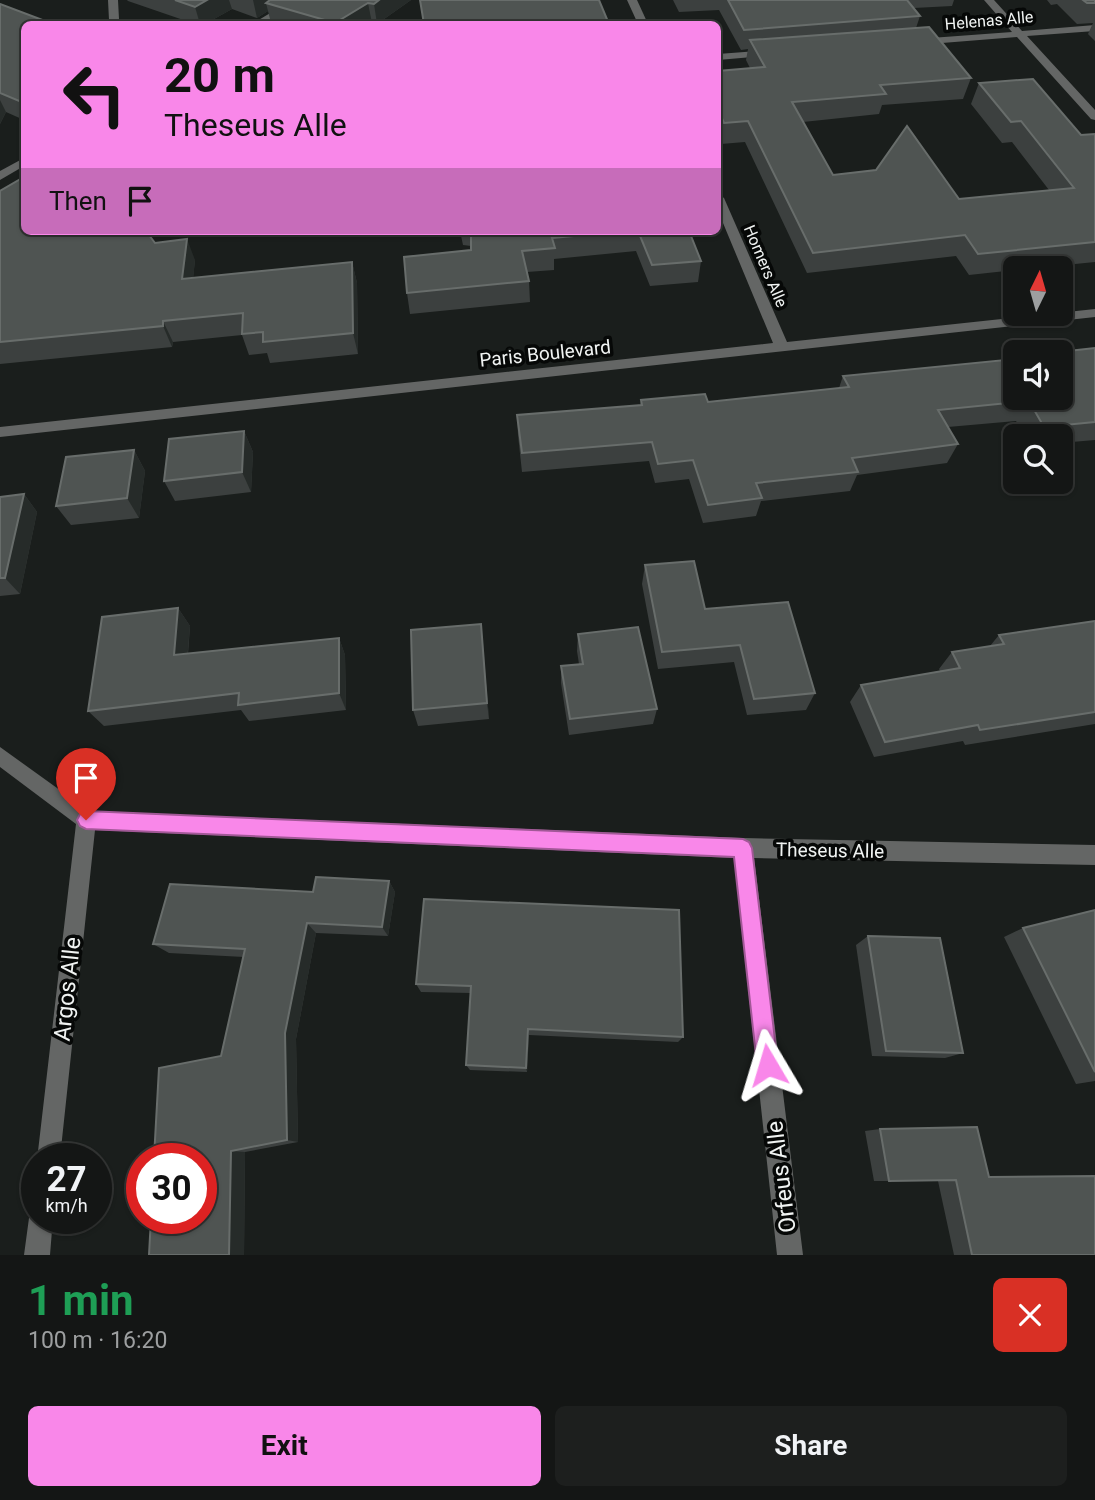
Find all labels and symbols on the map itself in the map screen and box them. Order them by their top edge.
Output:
street label: Helenas Alle [944,7,1034,34]
street label: Homers Alle [740,222,791,310]
north arrow [1003,256,1073,326]
street label: Paris Boulevard [478,335,612,372]
pin [56,748,116,820]
street label: Theseus Alle [776,838,884,863]
street label: Argos Alle [49,936,86,1042]
position arrow [731,1028,805,1102]
street label: Orfeus Alle [761,1120,802,1234]
speed limit sign: 30 [126,1143,217,1234]

